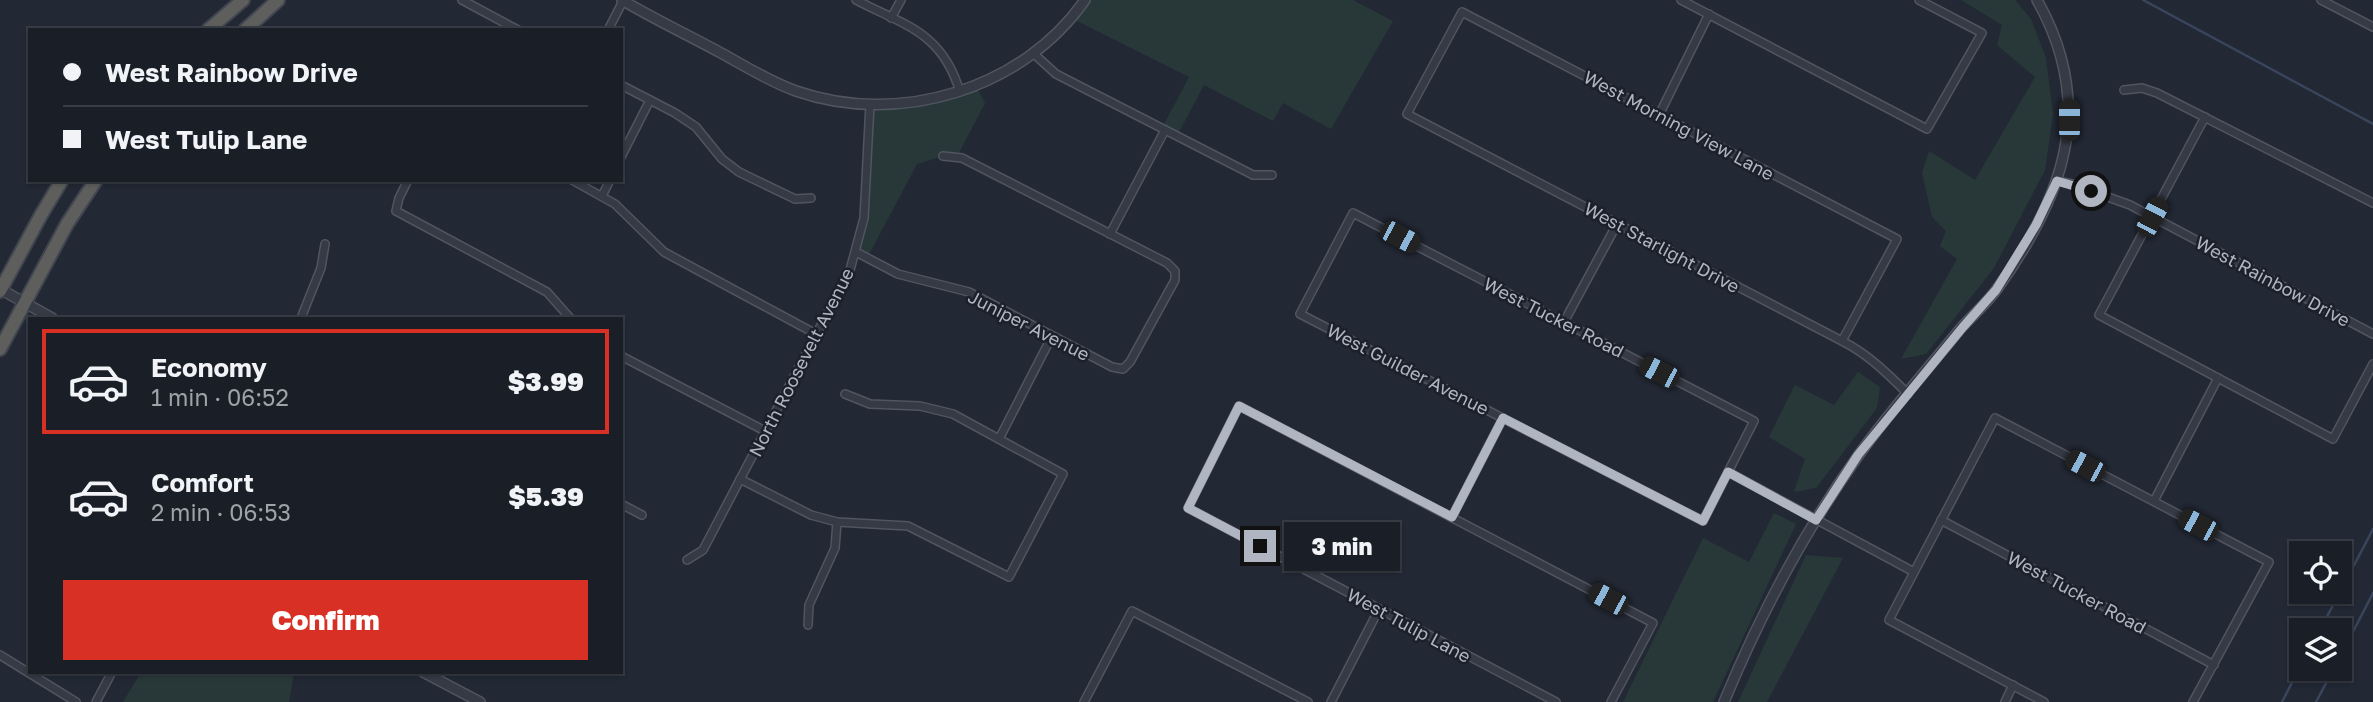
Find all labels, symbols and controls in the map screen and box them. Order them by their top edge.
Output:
text: West Rainbow Drive [105,57,358,88]
street label: West Morning View Lane [1580,65,1778,185]
car [2059,99,2080,141]
text: West Tulip Lane [105,124,307,155]
route start [2075,175,2107,207]
car [2133,194,2172,240]
street label: West Starlight Drive [1581,197,1743,297]
car [1377,218,1424,256]
street label: West Rainbow Drive [2192,231,2354,331]
street label: North Roosevelt Avenue [744,264,858,460]
street label: West Tucker Road [1480,272,1628,362]
street label: Juniper Avenue [965,285,1093,365]
street label: West Guilder Avenue [1323,319,1493,419]
icon: car [67,350,130,413]
text: Economy [151,352,267,383]
car [1636,353,1683,391]
text: $3.99 [508,366,584,397]
text: 1 min · 06:52 [151,383,289,411]
car [2062,447,2109,485]
icon: car [67,465,130,528]
text: Comfort [151,467,254,498]
text: $5.39 [508,481,584,512]
text: 2 min · 06:53 [151,498,291,526]
car [2175,506,2222,544]
callout: 3 min [1284,522,1400,570]
route end [1244,530,1276,562]
text: 3 min [1312,532,1372,560]
map controls [2289,541,2352,681]
button: locate [2289,541,2352,604]
street label: West Tucker Road [2004,546,2150,638]
button: Confirm [63,580,588,660]
car [1585,580,1632,618]
street label: West Tulip Lane [1343,583,1475,667]
button: layers [2289,618,2352,681]

